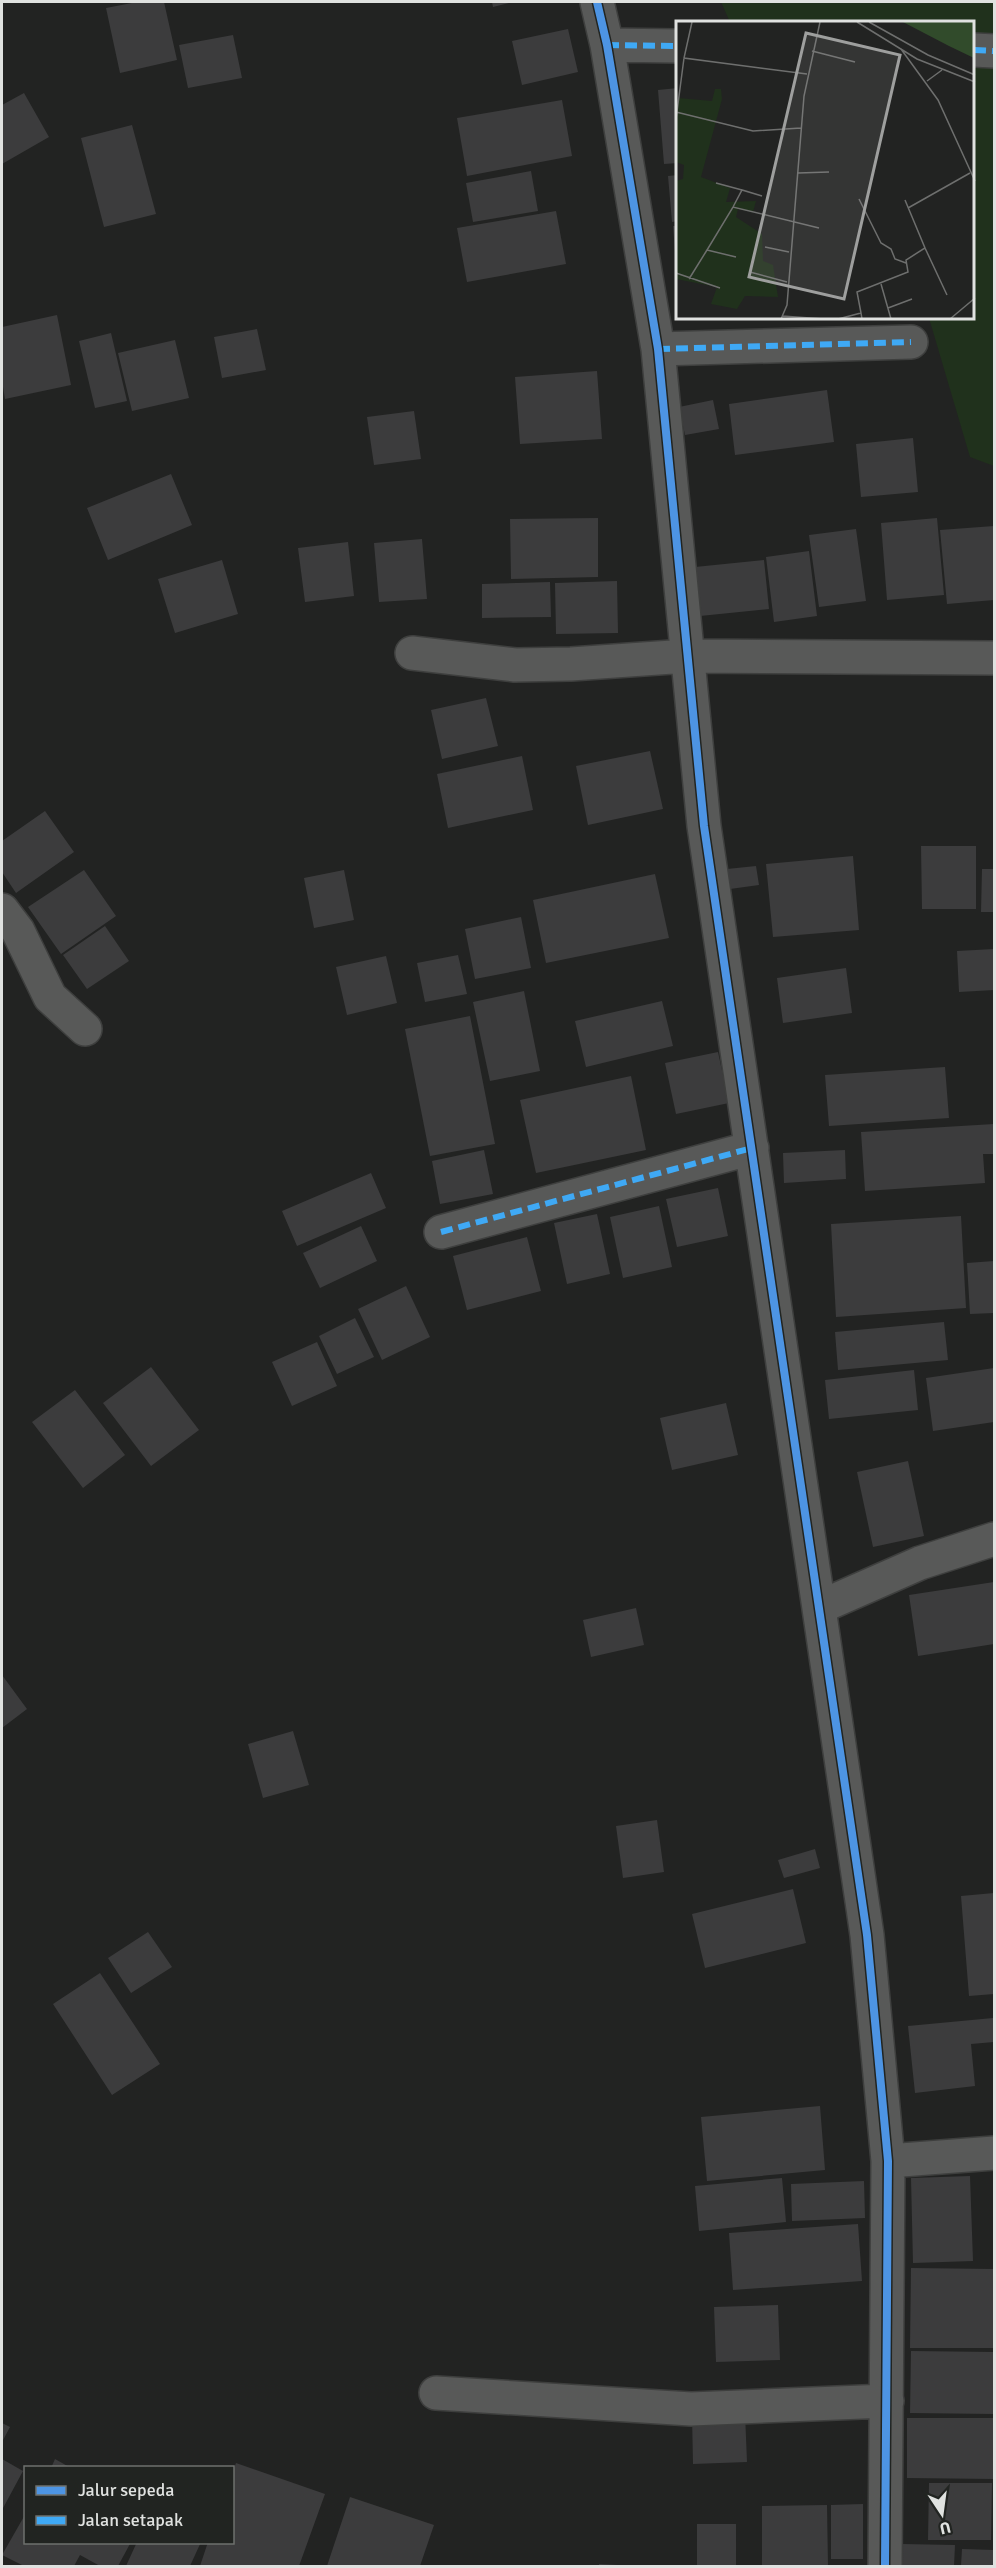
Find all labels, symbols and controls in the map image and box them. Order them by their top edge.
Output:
inset map [676,21,975,320]
legend [24,2466,234,2544]
text: Jalur sepeda [78,2479,174,2501]
north arrow [912,2484,972,2544]
text: Jalan setapak [78,2509,183,2531]
text: U [938,2517,953,2539]

